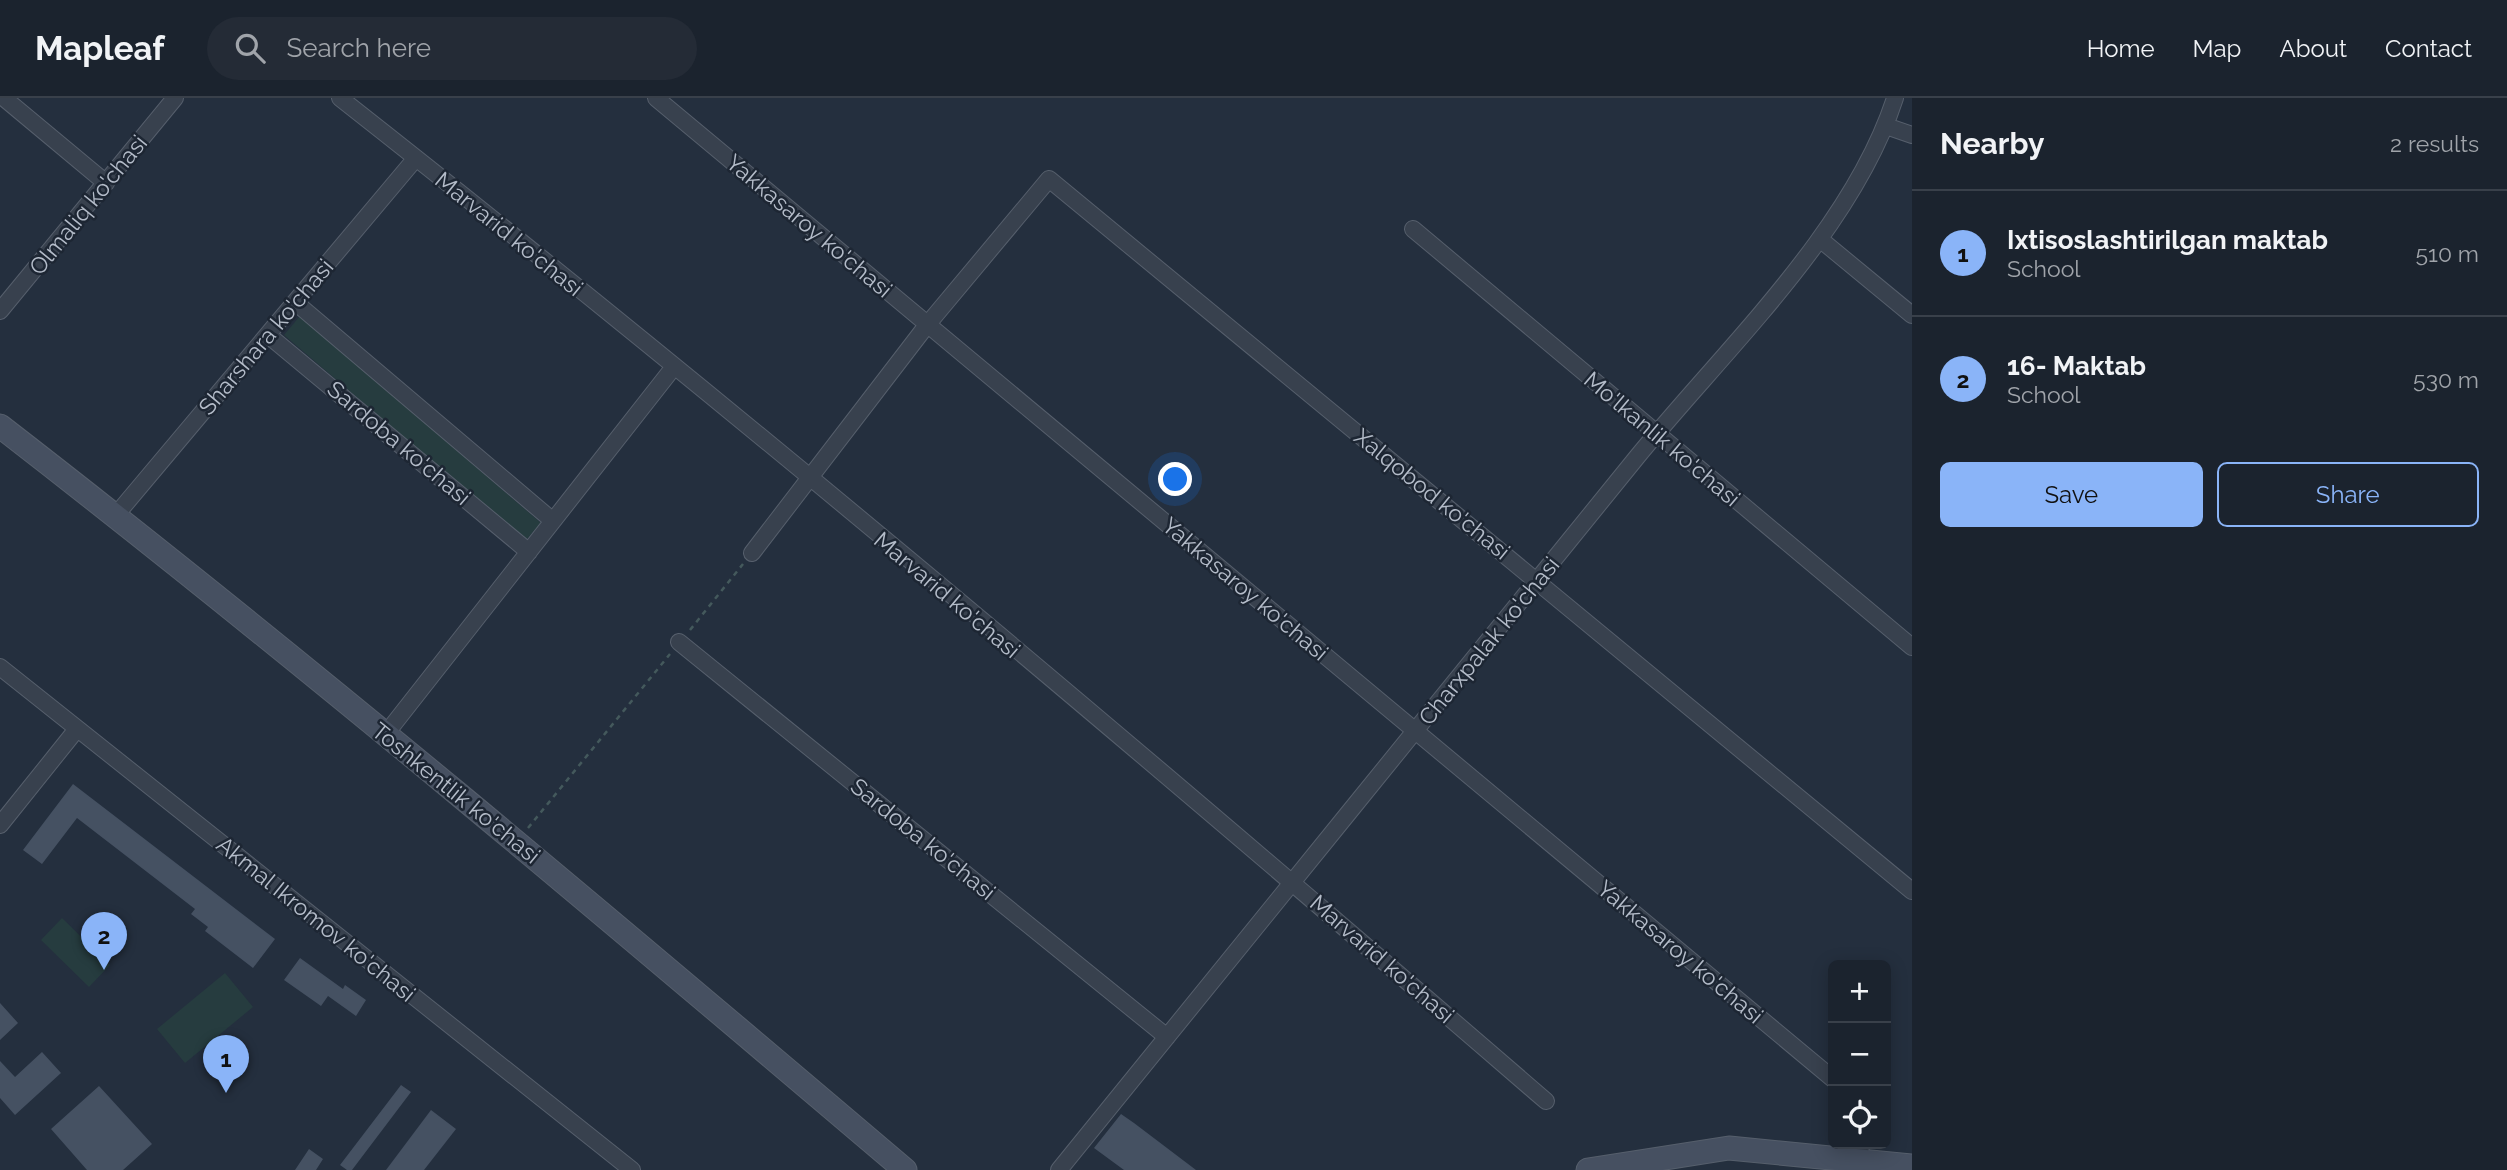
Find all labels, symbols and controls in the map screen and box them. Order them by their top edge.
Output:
search box [207,17,697,80]
text: Mapleaf [35,29,165,68]
icon: search [231,29,269,67]
text: Search here [287,33,431,63]
text: Home [2087,34,2155,63]
text: Map [2193,34,2241,63]
text: About [2279,34,2347,63]
text: Contact [2385,34,2472,63]
text: Nearby [1940,126,2044,161]
street label: Olmaliq ko'chasi [23,129,152,280]
text: 2 results [2390,130,2479,157]
street label: Yakkasaroy ko'chasi [721,148,898,303]
street label: Marvarid ko'chasi [430,166,588,301]
text: Ixtisoslashtirilgan maktab [2007,225,2328,255]
text: 1 [1957,240,1969,267]
text: 510 m [2416,240,2479,267]
street label: Sharshara ko'chasi [193,253,339,420]
text: School [2007,255,2081,282]
text: 16- Maktab [2007,351,2146,381]
street label: Mo'lkanlik ko'chasi [1579,366,1746,512]
text: 2 [1957,366,1969,393]
text: 530 m [2413,366,2479,393]
street label: Sardoba ko'chasi [322,375,476,510]
text: School [2007,381,2081,408]
street label: Xalqobod ko'chasi [1349,423,1516,565]
your location [1158,462,1192,496]
button: Save [1940,462,2203,527]
button: Share [2217,462,2479,527]
street label: Yakkasaroy ko'chasi [1157,511,1334,666]
street label: Marvarid ko'chasi [869,526,1026,663]
street label: Charxpalak ko'chasi [1413,551,1565,730]
street label: Toshkentlik ko'chasi [367,717,546,869]
street label: Sardoba ko'chasi [846,772,1001,905]
street label: Akmal Ikromov ko'chasi [212,830,421,1007]
street label: Yakkasaroy ko'chasi [1592,874,1769,1029]
street label: Marvarid ko'chasi [1305,889,1460,1028]
pin: 2 [81,912,127,970]
map controls [1828,960,1891,1149]
button: + [1828,960,1891,1023]
button: − [1828,1023,1891,1086]
pin: 1 [203,1035,249,1093]
button: locate [1828,1086,1891,1149]

